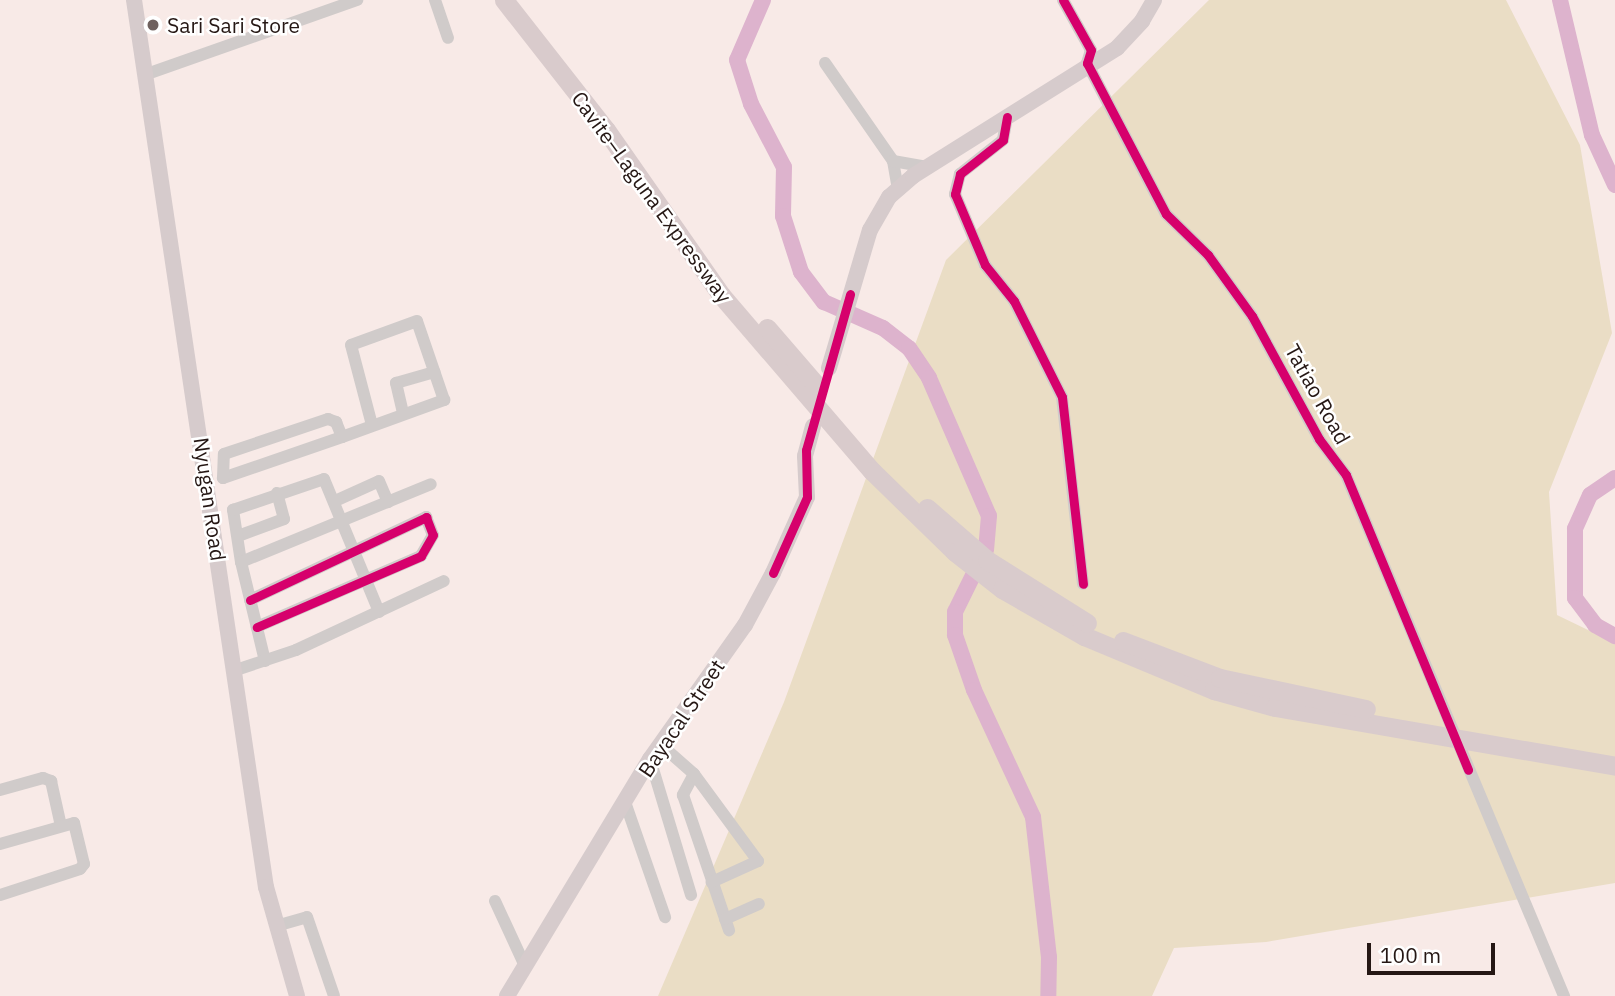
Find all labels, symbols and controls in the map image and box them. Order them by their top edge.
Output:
place label: Sari Sari Store [167,12,300,38]
marker: Sari Sari Store [145,17,161,33]
street label: Cavite–Laguna Expressway [567,86,737,308]
street label: Tatiao Road [1280,340,1356,448]
street label: Nyugan Road [189,436,231,562]
street label: Bayacal Street [632,654,730,782]
scale bar [1370,930,1498,974]
text: 100 m [1380,941,1441,969]

